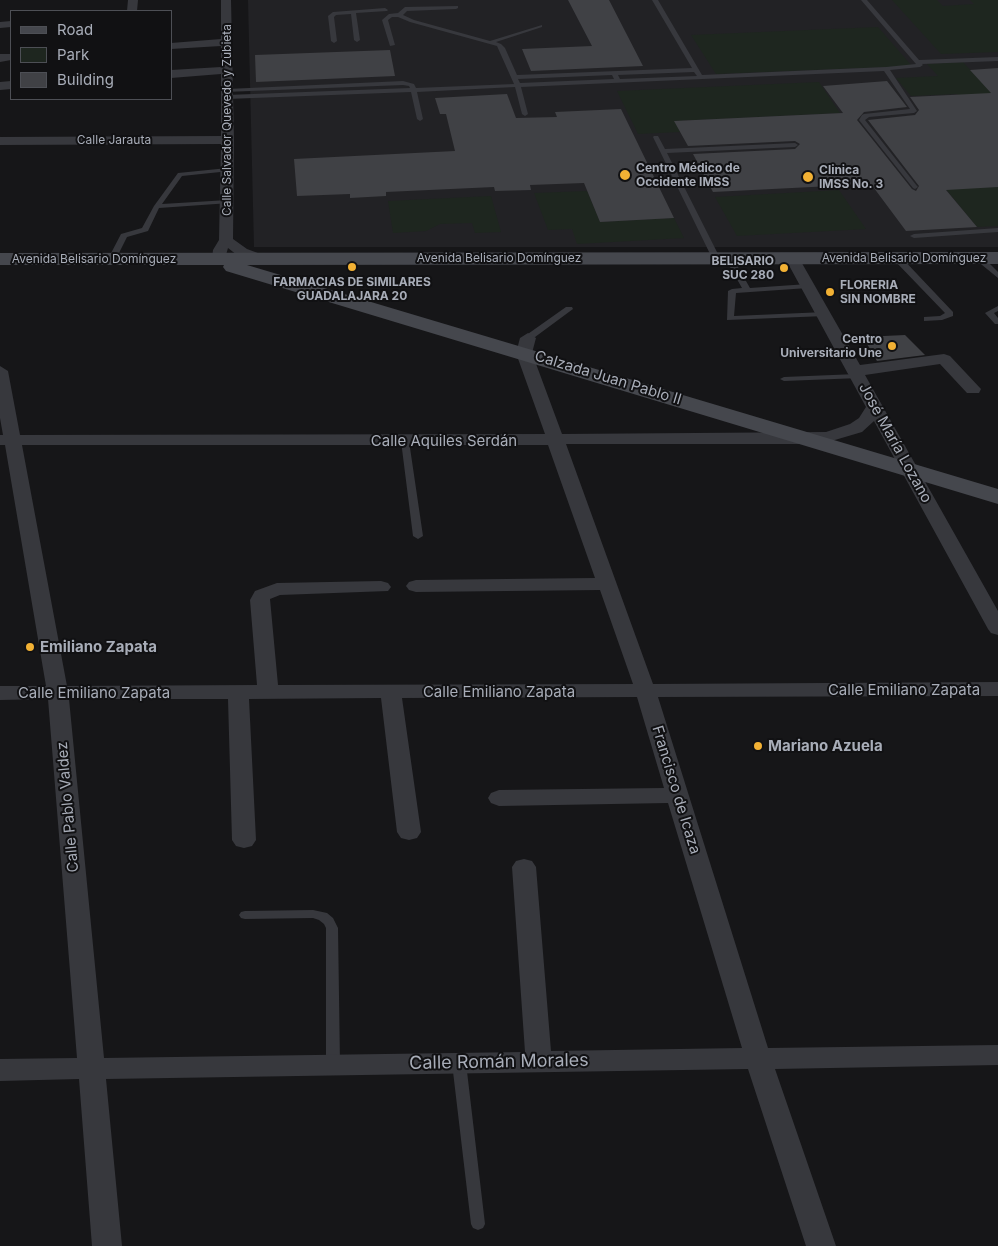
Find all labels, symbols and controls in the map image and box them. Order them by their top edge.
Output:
legend [10,10,172,100]
text: Road [57,20,93,39]
street label: Calle Salvador Quevedo y Zubieta [220,24,234,216]
text: Park [57,45,89,64]
text: Building [57,70,114,89]
street label: Calle Jarauta [77,133,151,147]
place label: Centro Médico de Occidente IMSS [636,161,740,189]
place label: Clinica IMSS No. 3 [819,163,883,191]
marker: Centro Médico de Occidente IMSS [618,168,632,182]
marker: Clinica IMSS No. 3 [801,170,815,184]
street label: Avenida Belisario Domínguez [417,251,581,265]
street label: Avenida Belisario Domínguez [822,251,986,265]
street label: Avenida Belisario Domínguez [12,252,176,266]
place label: BELISARIO SUC 280 [711,254,774,282]
marker: FARMACIAS DE SIMILARES GUADALAJARA 20 [346,261,358,273]
marker: BELISARIO SUC 280 [778,262,790,274]
place label: FARMACIAS DE SIMILARES GUADALAJARA 20 [273,275,431,303]
place label: FLORERIA SIN NOMBRE [840,278,916,306]
marker: FLORERIA SIN NOMBRE [824,286,836,298]
place label: Centro Universitario Une [780,332,882,360]
marker: Centro Universitario Une [886,340,898,352]
street label: Calzada Juan Pablo II [532,347,684,409]
street label: José María Lozano [855,380,935,506]
street label: Calle Aquiles Serdán [371,432,517,450]
place label: Emiliano Zapata [40,638,157,656]
marker: Emiliano Zapata [24,641,36,653]
street label: Calle Emiliano Zapata [828,681,980,699]
street label: Calle Emiliano Zapata [423,683,575,701]
street label: Calle Emiliano Zapata [18,684,170,702]
street label: Francisco de Icaza [648,724,704,856]
place label: Mariano Azuela [768,737,883,755]
marker: Mariano Azuela [752,740,764,752]
street label: Calle Pablo Valdez [53,741,83,873]
street label: Calle Román Morales [409,1050,589,1074]

